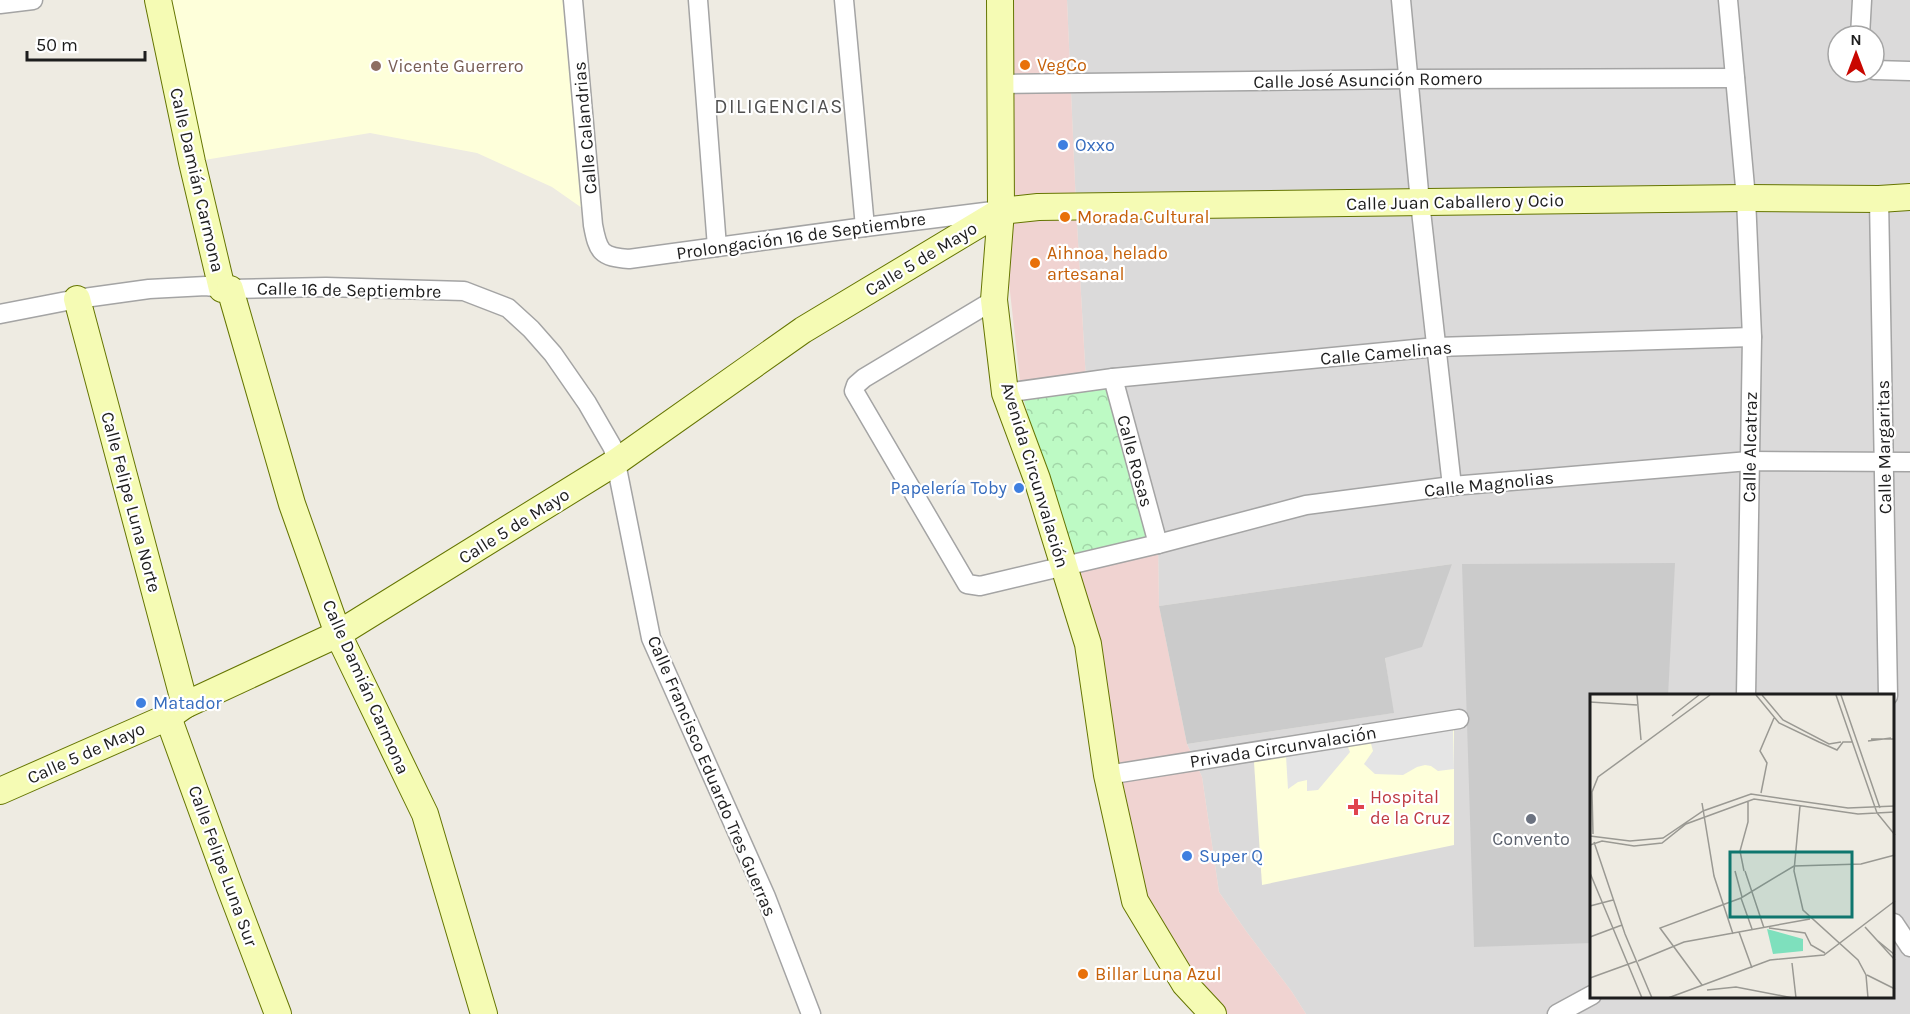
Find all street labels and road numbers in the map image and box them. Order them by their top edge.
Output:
street label: Calle Calandrias [568,61,602,195]
street label: Calle José Asunción Romero [1253,67,1483,93]
street label: Calle Damián Carmona [165,86,229,274]
street label: Calle Juan Caballero y Ocio [1346,189,1564,215]
street label: Prolongación 16 de Septiembre [675,208,927,264]
street label: Calle 5 de Mayo [861,217,981,301]
street label: Calle 16 de Septiembre [257,277,441,303]
street label: Calle Camelinas [1319,336,1453,370]
street label: Avenida Circunvalación [996,380,1074,570]
street label: Calle Margaritas [1872,380,1896,514]
street label: Calle Alcatraz [1738,391,1762,503]
street label: Calle Felipe Luna Norte [96,409,166,595]
street label: Calle Rosas [1112,413,1158,509]
street label: Calle Magnolias [1423,466,1555,502]
street label: Calle 5 de Mayo [455,483,573,569]
street label: Calle Damián Carmona [318,596,414,778]
street label: Calle Francisco Eduardo Tres Guerras [643,632,781,920]
street label: Calle 5 de Mayo [24,717,148,789]
street label: Privada Circunvalación [1188,721,1378,773]
street label: Calle Felipe Luna Sur [184,782,263,950]

